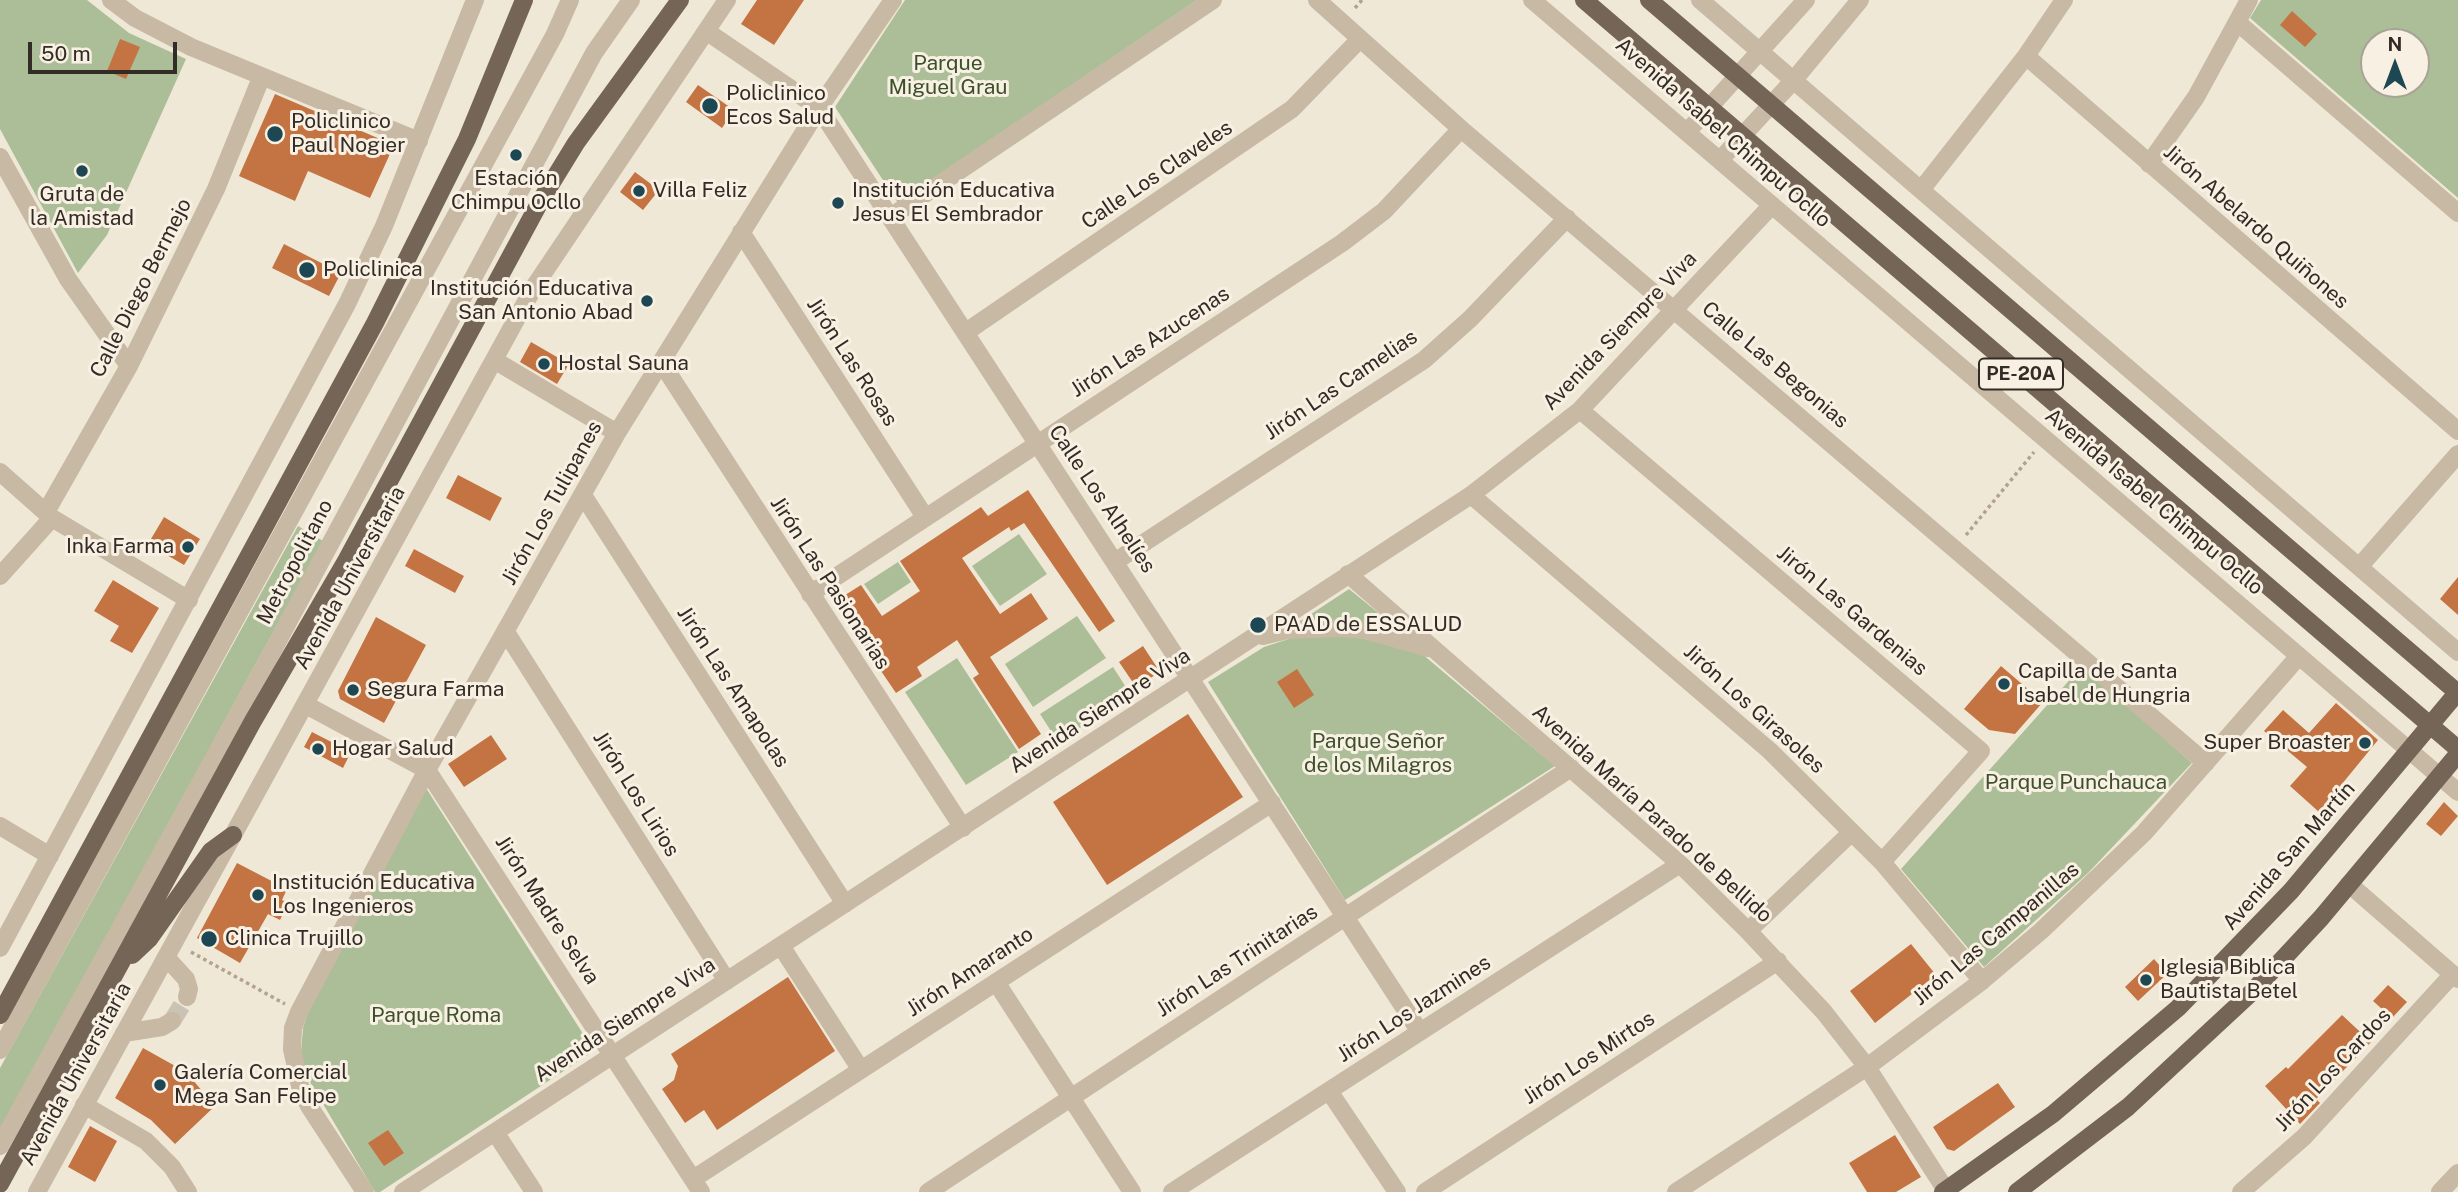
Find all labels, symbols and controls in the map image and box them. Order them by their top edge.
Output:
scale bar [32,28,180,72]
north arrow [2360,28,2430,98]
street label: Avenida Isabel Chimpu Ocllo [1610,33,1836,233]
text: N [2388,33,2402,55]
text: 50 m [41,41,91,66]
park label: Parque Miguel Grau [888,51,1008,101]
place label: Policlinico Ecos Salud [726,81,834,131]
marker: Policlinico Ecos Salud [700,96,720,116]
place label: Policlinico Paul Nogier [291,109,405,159]
street label: Calle Los Claveles [1077,115,1237,235]
marker: Policlinico Paul Nogier [265,124,285,144]
street label: Jirón Abelardo Quiñones [2158,140,2354,314]
marker: Estación Chimpu Ocllo [508,147,524,163]
marker: Gruta de la Amistad [74,163,90,179]
place label: Estación Chimpu Ocllo [451,166,581,216]
place label: Villa Feliz [653,178,747,204]
place label: Institución Educativa Jesus El Sembrador [852,178,1055,228]
place label: Gruta de la Amistad [30,182,134,232]
marker: Villa Feliz [631,183,647,199]
street label: Calle Diego Bermejo [85,194,197,382]
marker: Institución Educativa Jesus El Sembrador [830,195,846,211]
street label: Avenida Siempre Viva [1538,246,1702,416]
place label: Policlinica [323,257,423,283]
marker: Policlinica [297,260,317,280]
place label: Institución Educativa San Antonio Abad [430,276,633,326]
street label: Jirón Las Azucenas [1066,281,1234,403]
marker: Institución Educativa San Antonio Abad [639,293,655,309]
street label: Jirón Las Rosas [801,293,903,431]
street label: Calle Las Begonias [1696,296,1854,434]
street label: Jirón Las Camelias [1260,324,1422,446]
place label: Hostal Sauna [558,351,689,377]
marker: Hostal Sauna [536,356,552,372]
road number: PE-20A [1979,358,2063,390]
street label: Avenida Isabel Chimpu Ocllo [2040,403,2268,601]
street label: Jirón Los Tulipanes [496,417,608,589]
street label: Calle Los Alhelíes [1043,420,1161,578]
street label: Avenida Universitaria [289,482,411,674]
street label: Jirón Las Pasionarias [765,492,895,674]
street label: Metropolitano [252,495,338,629]
place label: Inka Farma [66,534,174,560]
marker: Inka Farma [180,539,196,555]
street label: Jirón Las Gardenias [1772,541,1932,681]
street label: Jirón Las Amapolas [671,602,795,772]
place label: PAAD de ESSALUD [1274,612,1462,638]
marker: PAAD de ESSALUD [1248,615,1268,635]
street label: Jirón Los Girasoles [1678,639,1830,779]
street label: Avenida Siempre Viva [1005,643,1195,779]
place label: Capilla de Santa Isabel de Hungria [2018,659,2190,709]
marker: Capilla de Santa Isabel de Hungria [1996,676,2012,692]
place label: Segura Farma [367,677,504,703]
marker: Segura Farma [345,682,361,698]
street label: Avenida María Parado de Bellido [1527,700,1777,928]
street label: Jirón Los Lirios [587,727,685,861]
park label: Parque Señor de los Milagros [1304,729,1452,779]
place label: Super Broaster [2203,730,2351,756]
marker: Super Broaster [2357,735,2373,751]
place label: Hogar Salud [332,736,454,762]
marker: Hogar Salud [310,741,326,757]
park label: Parque Punchauca [1985,770,2167,796]
street label: Avenida San Martín [2218,776,2360,936]
street label: Jirón Madre Selva [490,831,604,989]
street label: Jirón Las Campanillas [1908,857,2084,1011]
place label: Institución Educativa Los Ingenieros [272,870,475,920]
marker: Institución Educativa Los Ingenieros [250,887,266,903]
street label: Jirón Las Trinitarias [1151,899,1323,1023]
street label: Jirón Amaranto [902,922,1038,1022]
place label: Clinica Trujillo [225,926,363,952]
marker: Clinica Trujillo [199,929,219,949]
street label: Jirón Los Jazmines [1333,950,1495,1068]
street label: Avenida Siempre Viva [530,952,720,1088]
place label: Iglesia Biblica Bautista Betel [2160,955,2298,1005]
marker: Iglesia Biblica Bautista Betel [2138,972,2154,988]
street label: Avenida Universitaria [15,978,137,1170]
park label: Parque Roma [371,1003,501,1029]
street label: Jirón Los Cardos [2270,1003,2396,1137]
street label: Jirón Los Mirtos [1518,1006,1660,1110]
place label: Galería Comercial Mega San Felipe [174,1060,348,1110]
marker: Galería Comercial Mega San Felipe [152,1077,168,1093]

